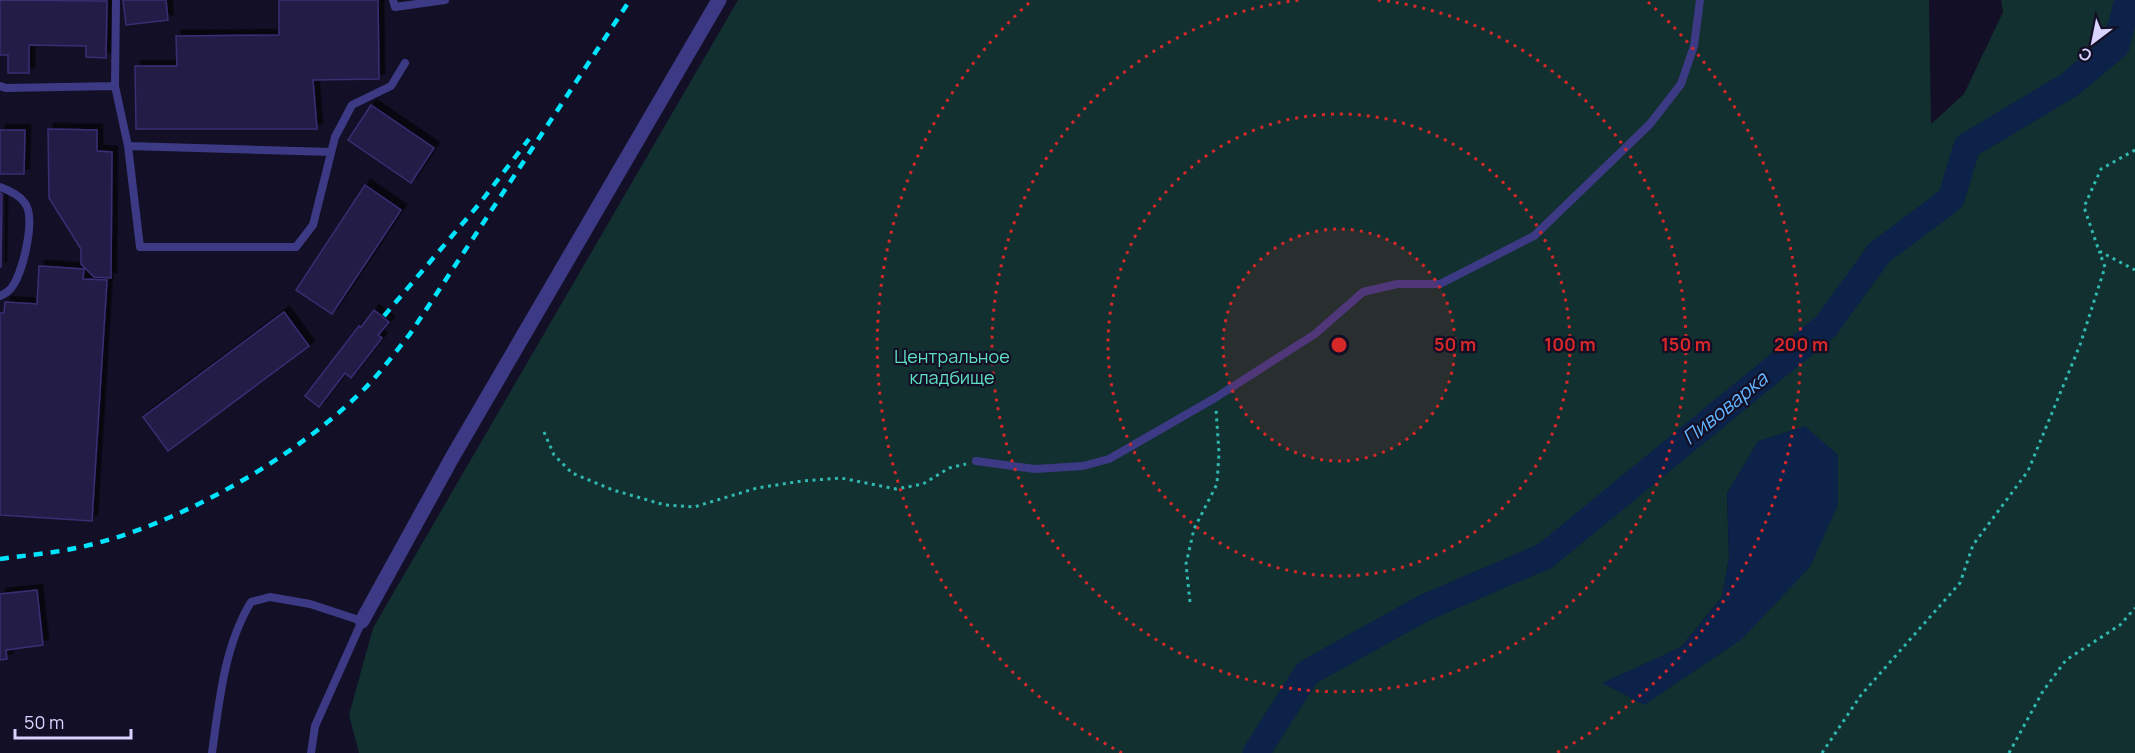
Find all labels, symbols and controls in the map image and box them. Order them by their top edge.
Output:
north arrow [2063,12,2123,72]
text: С [2074,42,2096,67]
text: 50 m [1434,332,1476,356]
text: 100 m [1544,332,1596,356]
text: 150 m [1661,332,1711,356]
text: 200 m [1774,332,1828,356]
centre of rings [1329,335,1349,355]
park label: Центральное кладбище [894,344,1010,389]
water label: Пивоварка [1676,364,1774,450]
scale bar [15,702,130,740]
text: 50 m [24,710,64,734]

